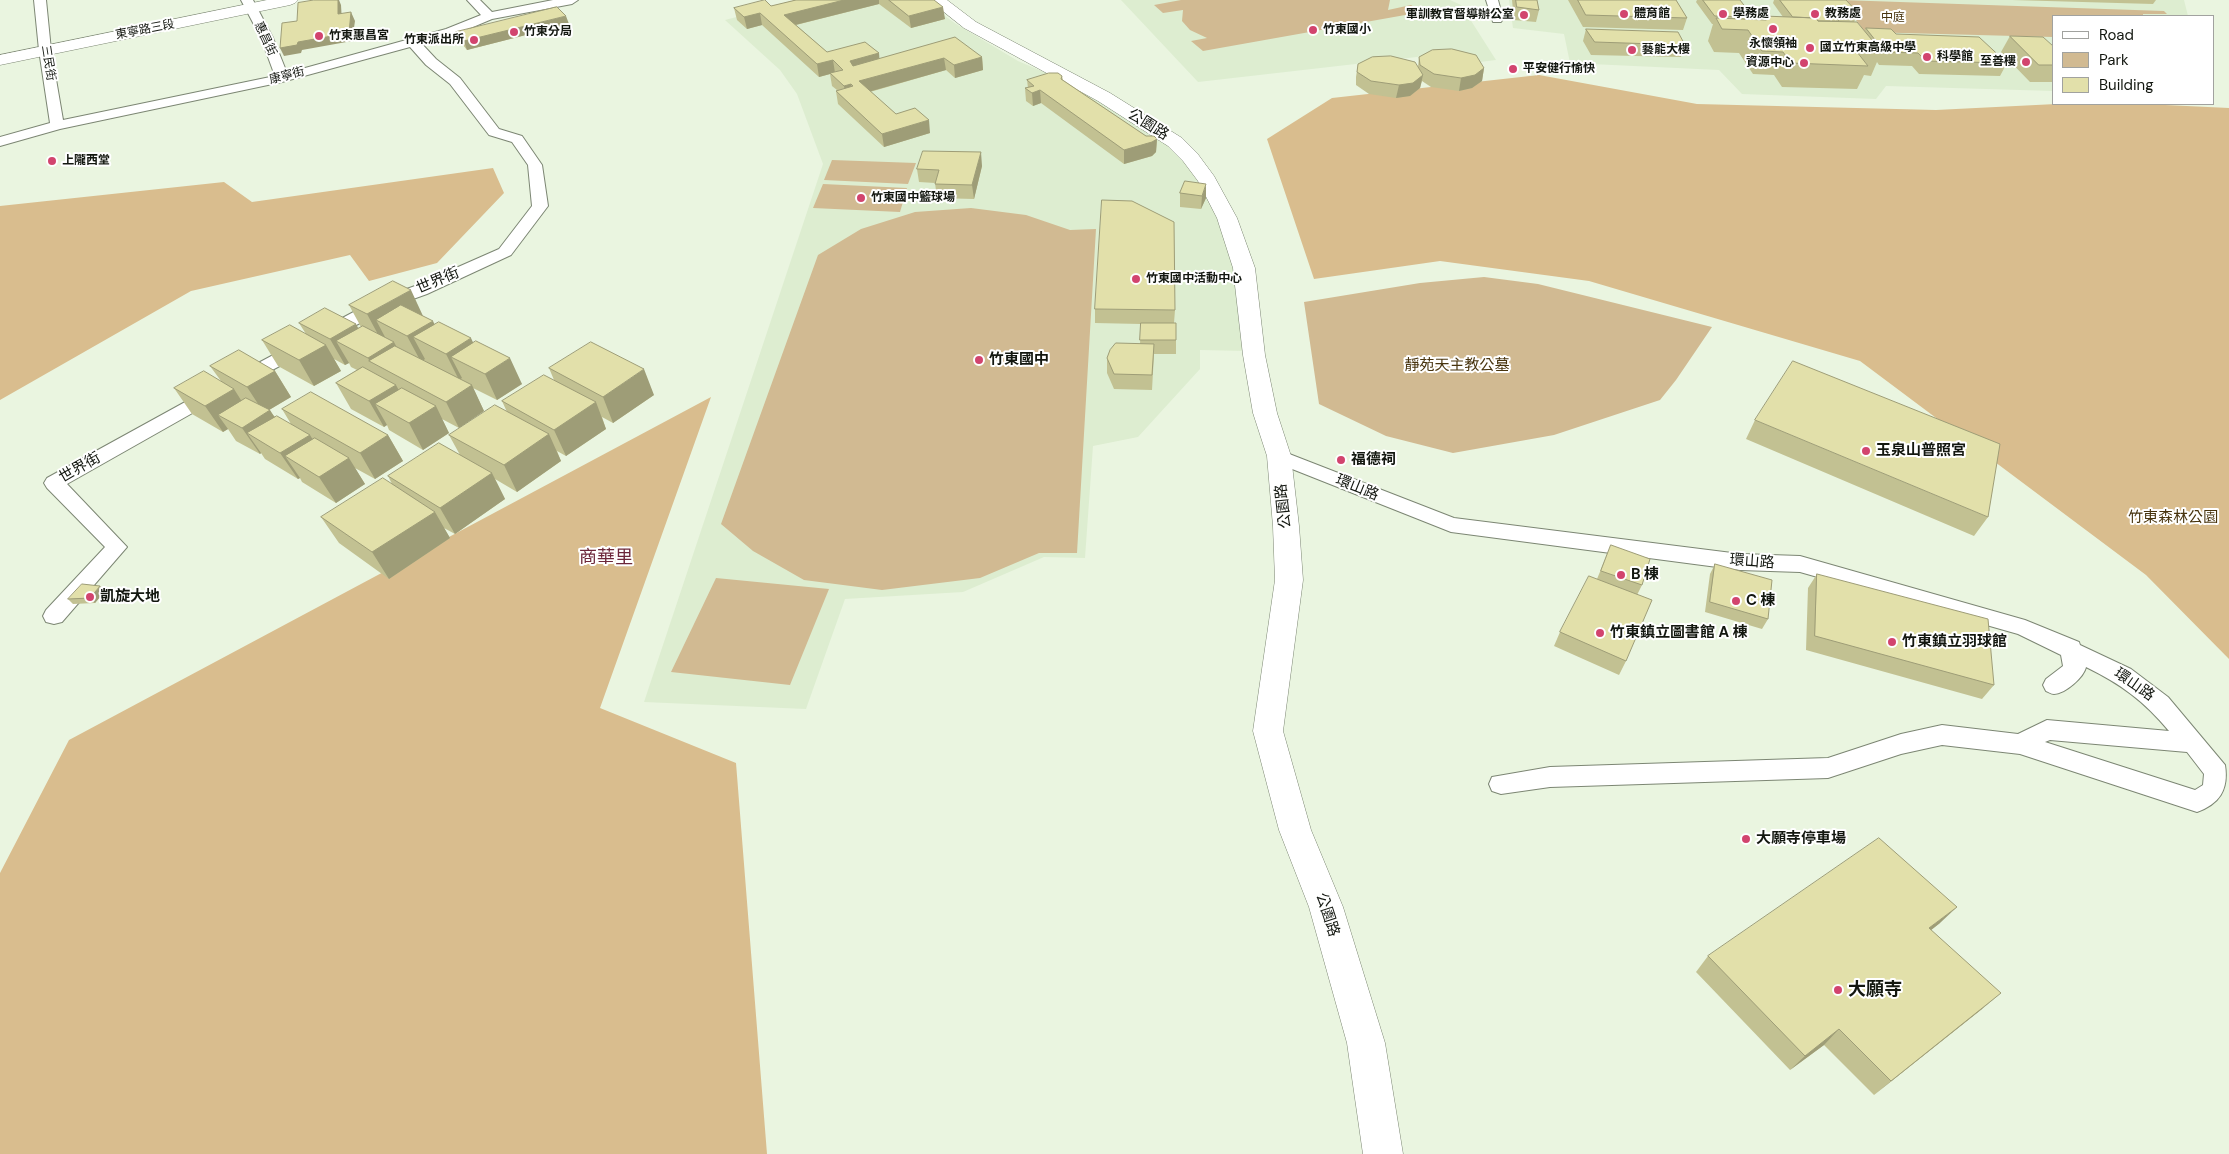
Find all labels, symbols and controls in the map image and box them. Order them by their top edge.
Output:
place label: 體育館 [1634,7,1670,21]
place label: 學務處 [1733,7,1769,21]
place label: 教務處 [1825,7,1861,21]
place label: 軍訓教官督導辦公室 [1406,8,1514,22]
marker: 體育館 [1618,8,1630,20]
marker: 學務處 [1717,8,1729,20]
marker: 教務處 [1809,8,1821,20]
marker: 軍訓教官督導辦公室 [1518,9,1530,21]
park label: 中庭 [1881,11,1905,25]
legend [2052,15,2214,105]
street label: 東寧路三段 [114,17,176,43]
street label: 惠昌街 [251,20,279,58]
place label: 竹東國小 [1323,23,1371,37]
marker: 永懷領袖 [1767,23,1779,35]
marker: 竹東國小 [1307,24,1319,36]
place label: 竹東分局 [524,25,572,39]
text: Road [2099,25,2134,45]
marker: 竹東分局 [508,26,520,38]
place label: 竹東惠昌宮 [329,29,389,43]
marker: 竹東惠昌宮 [313,30,325,42]
place label: 竹東派出所 [404,33,464,47]
marker: 竹東派出所 [468,34,480,46]
place label: 永懷領袖 [1749,37,1797,51]
place label: 國立竹東高級中學 [1820,41,1916,55]
marker: 國立竹東高級中學 [1804,42,1816,54]
place label: 藝能大樓 [1642,43,1690,57]
street label: 三民街 [38,44,58,82]
marker: 藝能大樓 [1626,44,1638,56]
place label: 科學館 [1937,50,1973,64]
text: Park [2099,50,2129,70]
marker: 科學館 [1921,51,1933,63]
place label: 至善樓 [1980,55,2016,69]
place label: 資源中心 [1746,56,1794,70]
marker: 至善樓 [2020,56,2032,68]
marker: 資源中心 [1798,57,1810,69]
place label: 平安健行愉快 [1523,62,1595,76]
marker: 平安健行愉快 [1507,63,1519,75]
street label: 康寧街 [268,65,306,87]
text: Building [2099,75,2154,95]
street label: 公園路 [1124,105,1172,145]
place label: 上隴西堂 [62,154,110,168]
marker: 上隴西堂 [46,155,58,167]
place label: 竹東國中籃球場 [871,191,955,205]
marker: 竹東國中籃球場 [855,192,867,204]
street label: 世界街 [414,264,462,298]
place label: 竹東國中活動中心 [1146,272,1242,286]
marker: 竹東國中活動中心 [1130,273,1142,285]
place label: 竹東國中 [989,351,1049,369]
marker: 竹東國中 [973,354,985,366]
park label: 靜苑天主教公墓 [1405,357,1509,375]
place label: 玉泉山普照宮 [1876,442,1966,460]
marker: 玉泉山普照宮 [1860,445,1872,457]
street label: 世界街 [56,449,104,487]
place label: 福德祠 [1351,451,1396,469]
marker: 福德祠 [1335,454,1347,466]
street label: 環山路 [1333,471,1381,505]
street label: 公園路 [1273,483,1295,529]
park label: 竹東森林公園 [2128,509,2218,527]
district label: 商華里 [579,547,633,569]
street label: 環山路 [1729,551,1775,573]
place label: B 棟 [1631,566,1659,584]
marker: B 棟 [1615,569,1627,581]
place label: 凱旋大地 [100,588,160,606]
marker: 凱旋大地 [84,591,96,603]
place label: C 棟 [1746,592,1776,610]
marker: C 棟 [1730,595,1742,607]
place label: 竹東鎮立圖書館 A 棟 [1610,624,1748,642]
marker: 竹東鎮立圖書館 A 棟 [1594,627,1606,639]
place label: 竹東鎮立羽球館 [1902,633,2007,651]
marker: 竹東鎮立羽球館 [1886,636,1898,648]
street label: 環山路 [2110,665,2158,705]
place label: 大願寺停車場 [1756,830,1846,848]
marker: 大願寺停車場 [1740,833,1752,845]
street label: 公園路 [1311,891,1343,939]
place label: 大願寺 [1848,979,1902,1001]
marker: 大願寺 [1832,984,1844,996]

